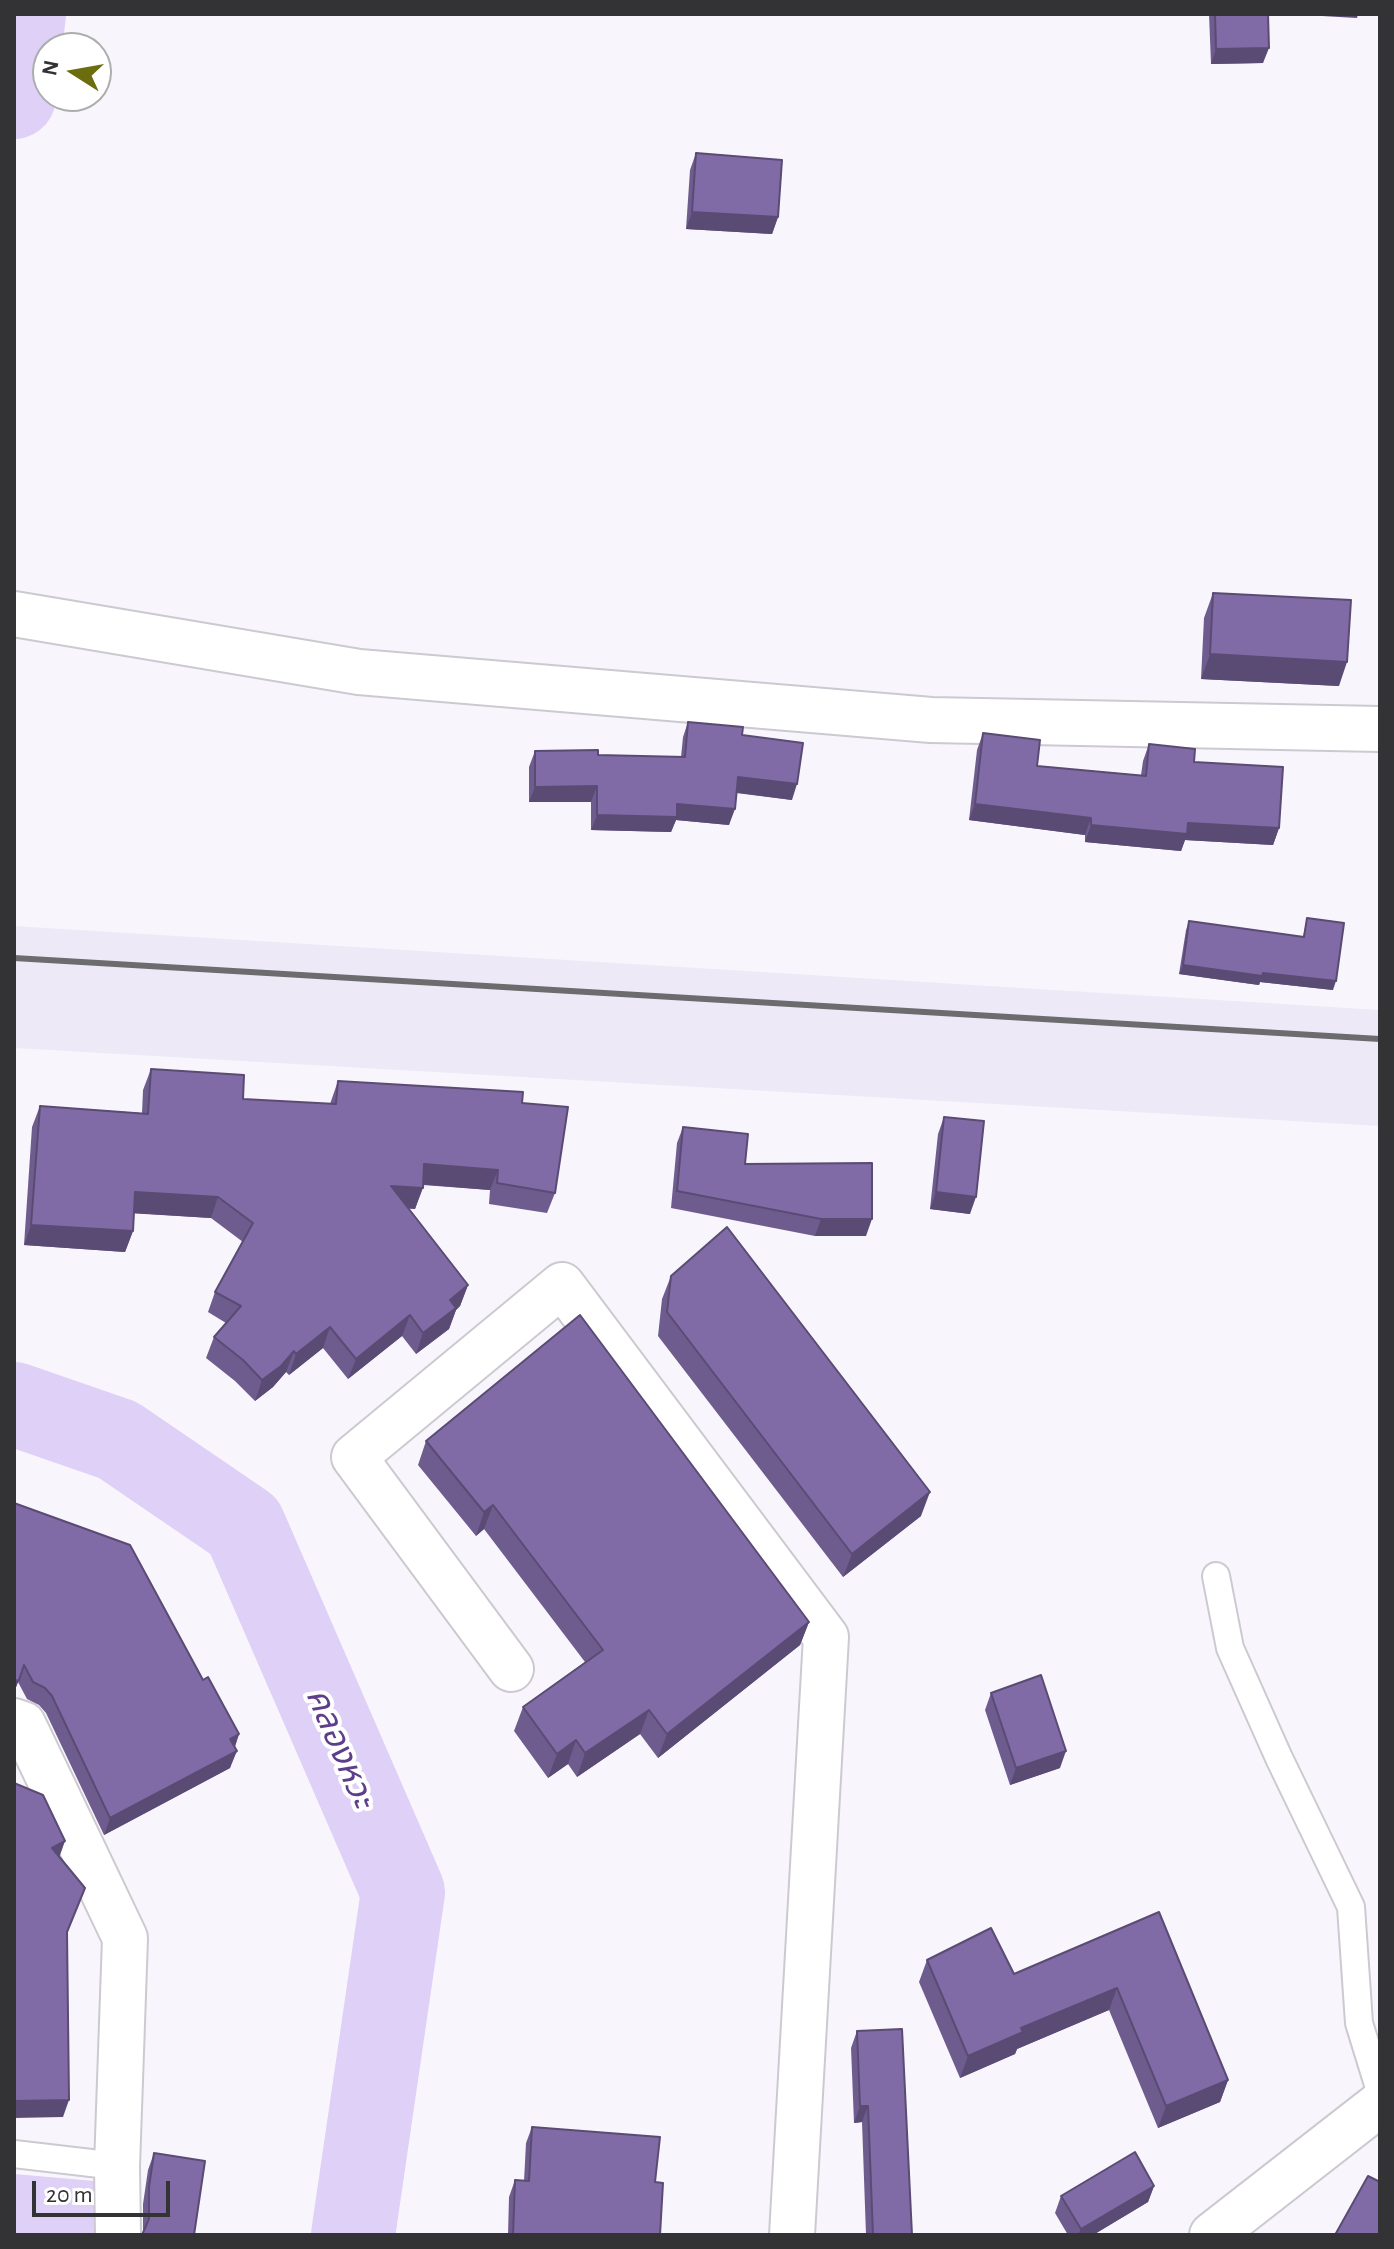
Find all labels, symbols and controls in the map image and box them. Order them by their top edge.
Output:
north arrow [32,32,112,112]
text: N [38,58,63,77]
water label: คลองหวะ [297,1682,383,1814]
scale bar [36,2165,174,2215]
text: 20 m [46,2183,93,2207]

